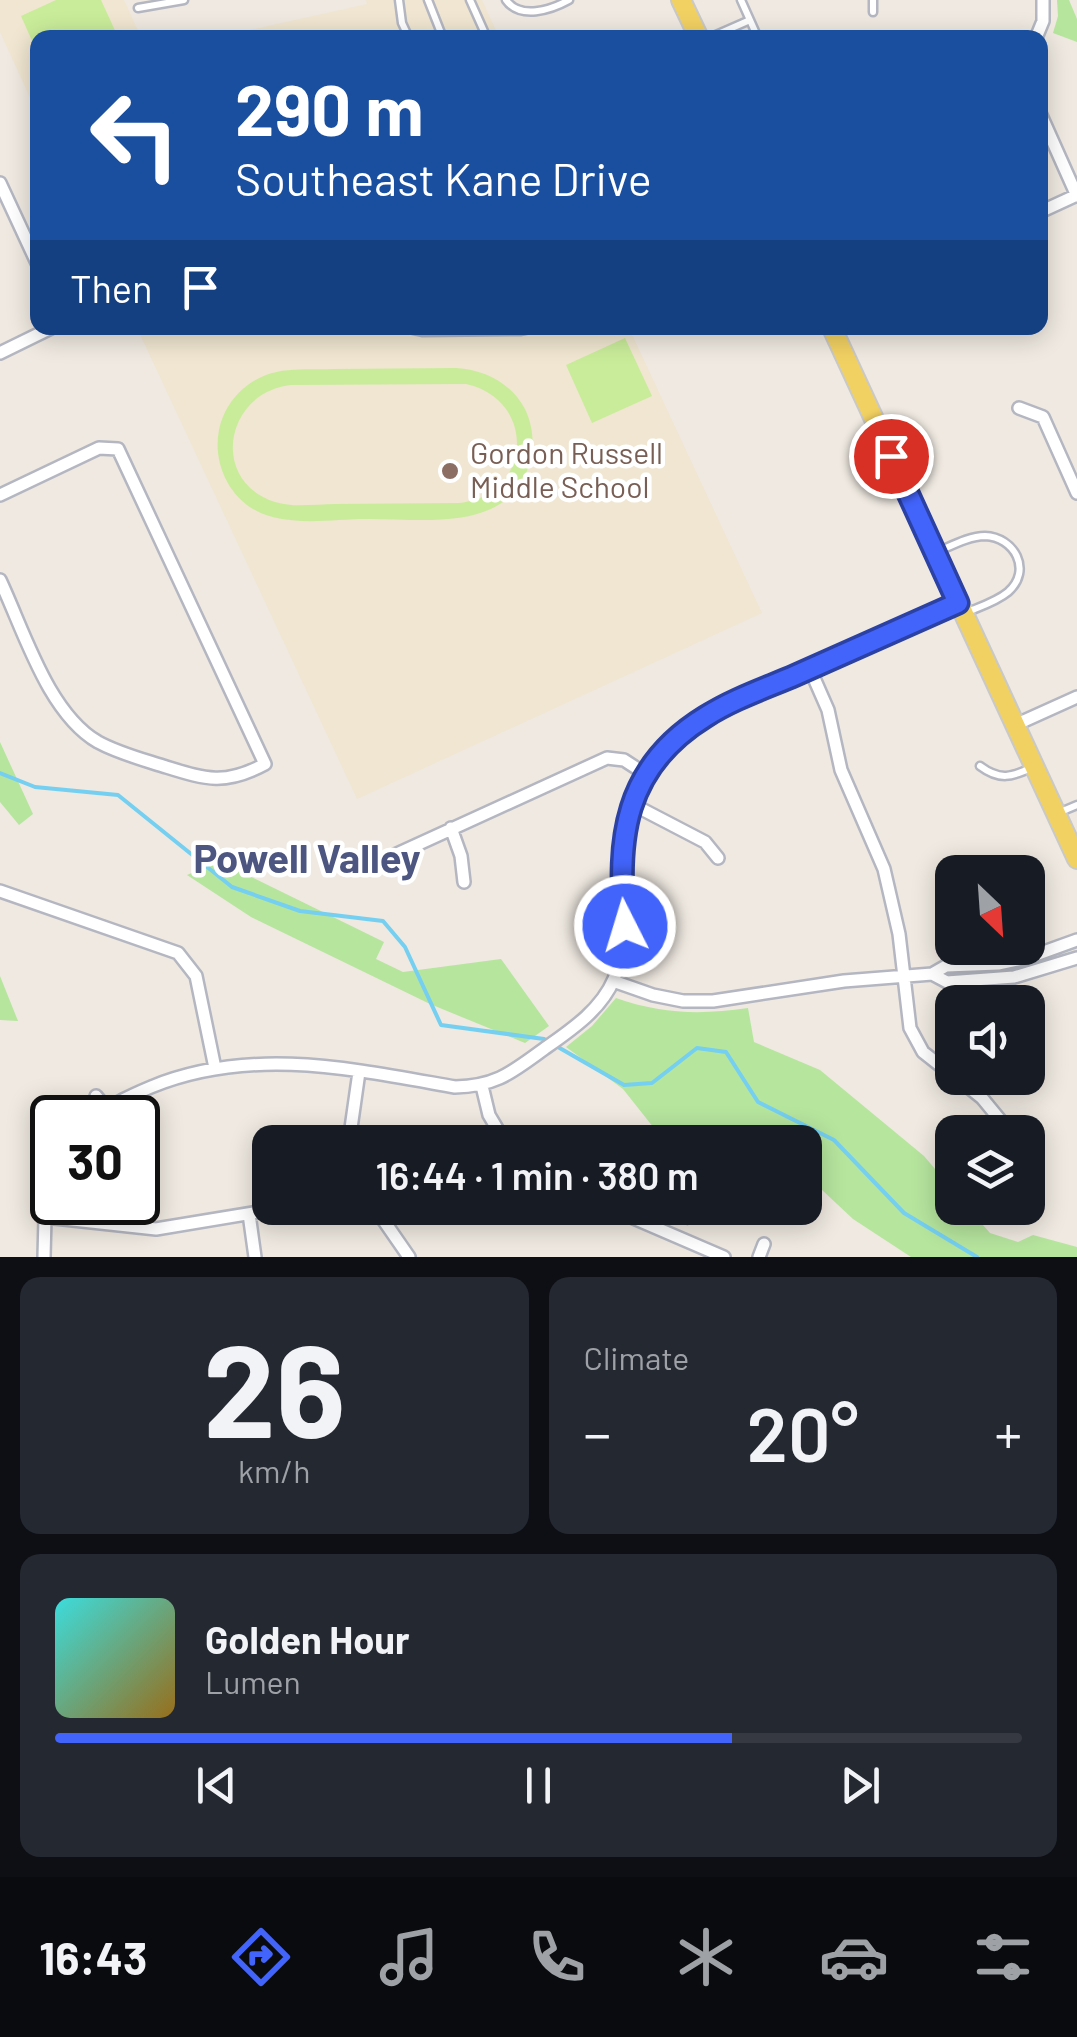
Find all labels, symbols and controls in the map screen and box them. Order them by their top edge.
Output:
text: 290 m [235,66,424,150]
icon: left [70,70,200,200]
text: Southeast Kane Drive [235,151,652,205]
icon: arrive [173,260,228,315]
text: Then [70,265,153,311]
pin [849,414,934,499]
icon: arrive [864,429,919,484]
place label: Gordon Russell Middle School [470,434,663,504]
marker: Gordon Russell Middle School [439,460,461,482]
district label: Powell Valley [193,833,421,881]
north arrow [935,855,1045,965]
map controls [935,855,1045,1225]
position arrow [573,874,677,978]
button: sound [935,985,1045,1095]
speed limit sign: 30 [30,1095,160,1225]
button: layers [935,1115,1045,1225]
text: 16:44 · 1 min · 380 m [375,1152,699,1198]
text: 26 [203,1308,346,1464]
text: Climate [584,1338,689,1376]
text: 20° [747,1387,859,1477]
text: − [584,1399,611,1465]
text: + [994,1399,1022,1465]
text: km/h [238,1451,310,1489]
text: Golden Hour [205,1616,410,1662]
text: Lumen [205,1662,301,1700]
icon: previous [189,1758,244,1813]
icon: pause [511,1758,566,1813]
icon: next [833,1758,888,1813]
icon: directions [226,1922,296,1992]
icon: music [374,1922,444,1992]
icon: phone [522,1922,592,1992]
icon: climate [671,1922,741,1992]
icon: car [819,1922,889,1992]
icon: filters [968,1922,1038,1992]
text: 16:43 [39,1930,147,1984]

